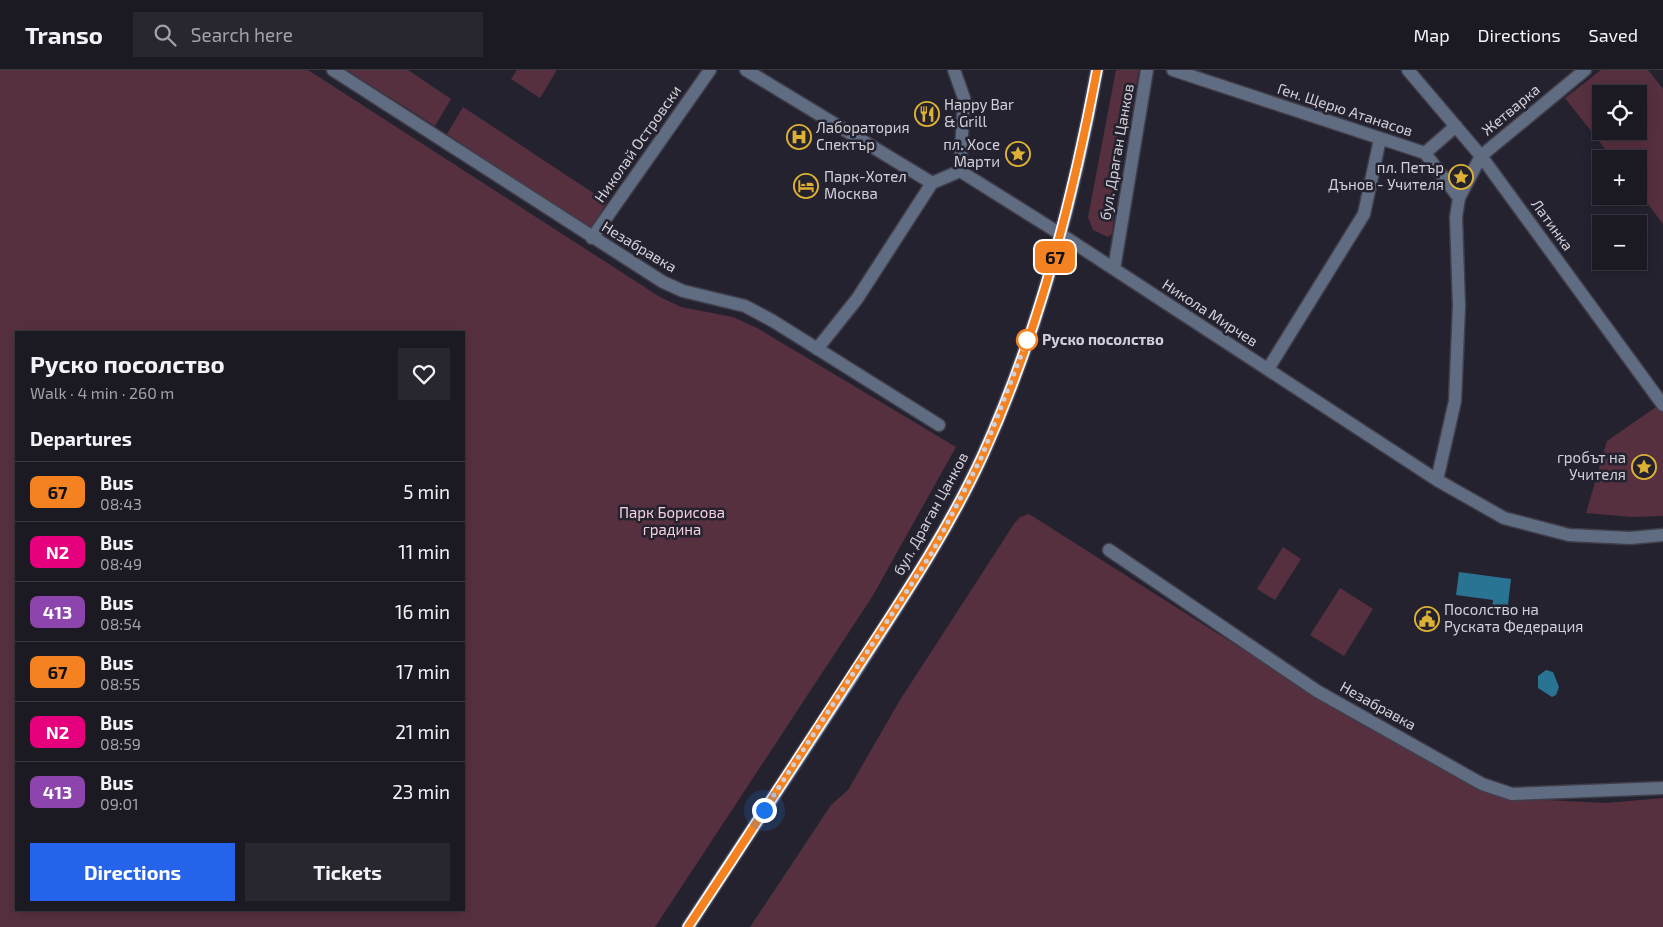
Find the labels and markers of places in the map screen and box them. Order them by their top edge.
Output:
place label: Happy Bar & Grill [944,95,1014,130]
restaurant icon: Happy Bar & Grill [914,101,940,127]
place label: Лаборатория Спектър [816,118,910,153]
hospital icon: Лаборатория Спектър [786,124,812,150]
place label: пл. Хосе Марти [943,135,1000,170]
place icon: пл. Хосе Марти [1005,141,1031,167]
place label: пл. Петър Дънов - Учителя [1328,158,1444,193]
place icon: пл. Петър Дънов - Учителя [1448,164,1474,190]
place label: Парк-Хотел Москва [824,167,907,202]
hotel icon: Парк-Хотел Москва [793,173,819,199]
marker: Руско посолство [1016,329,1038,351]
place label: Руско посолство [1042,330,1164,348]
place label: гробът на Учителя [1557,448,1626,483]
place icon: гробът на Учителя [1631,454,1657,480]
place label: Посолство на Руската Федерация [1444,600,1583,636]
public building icon: Посолство на Руската Федерация [1414,606,1440,632]

